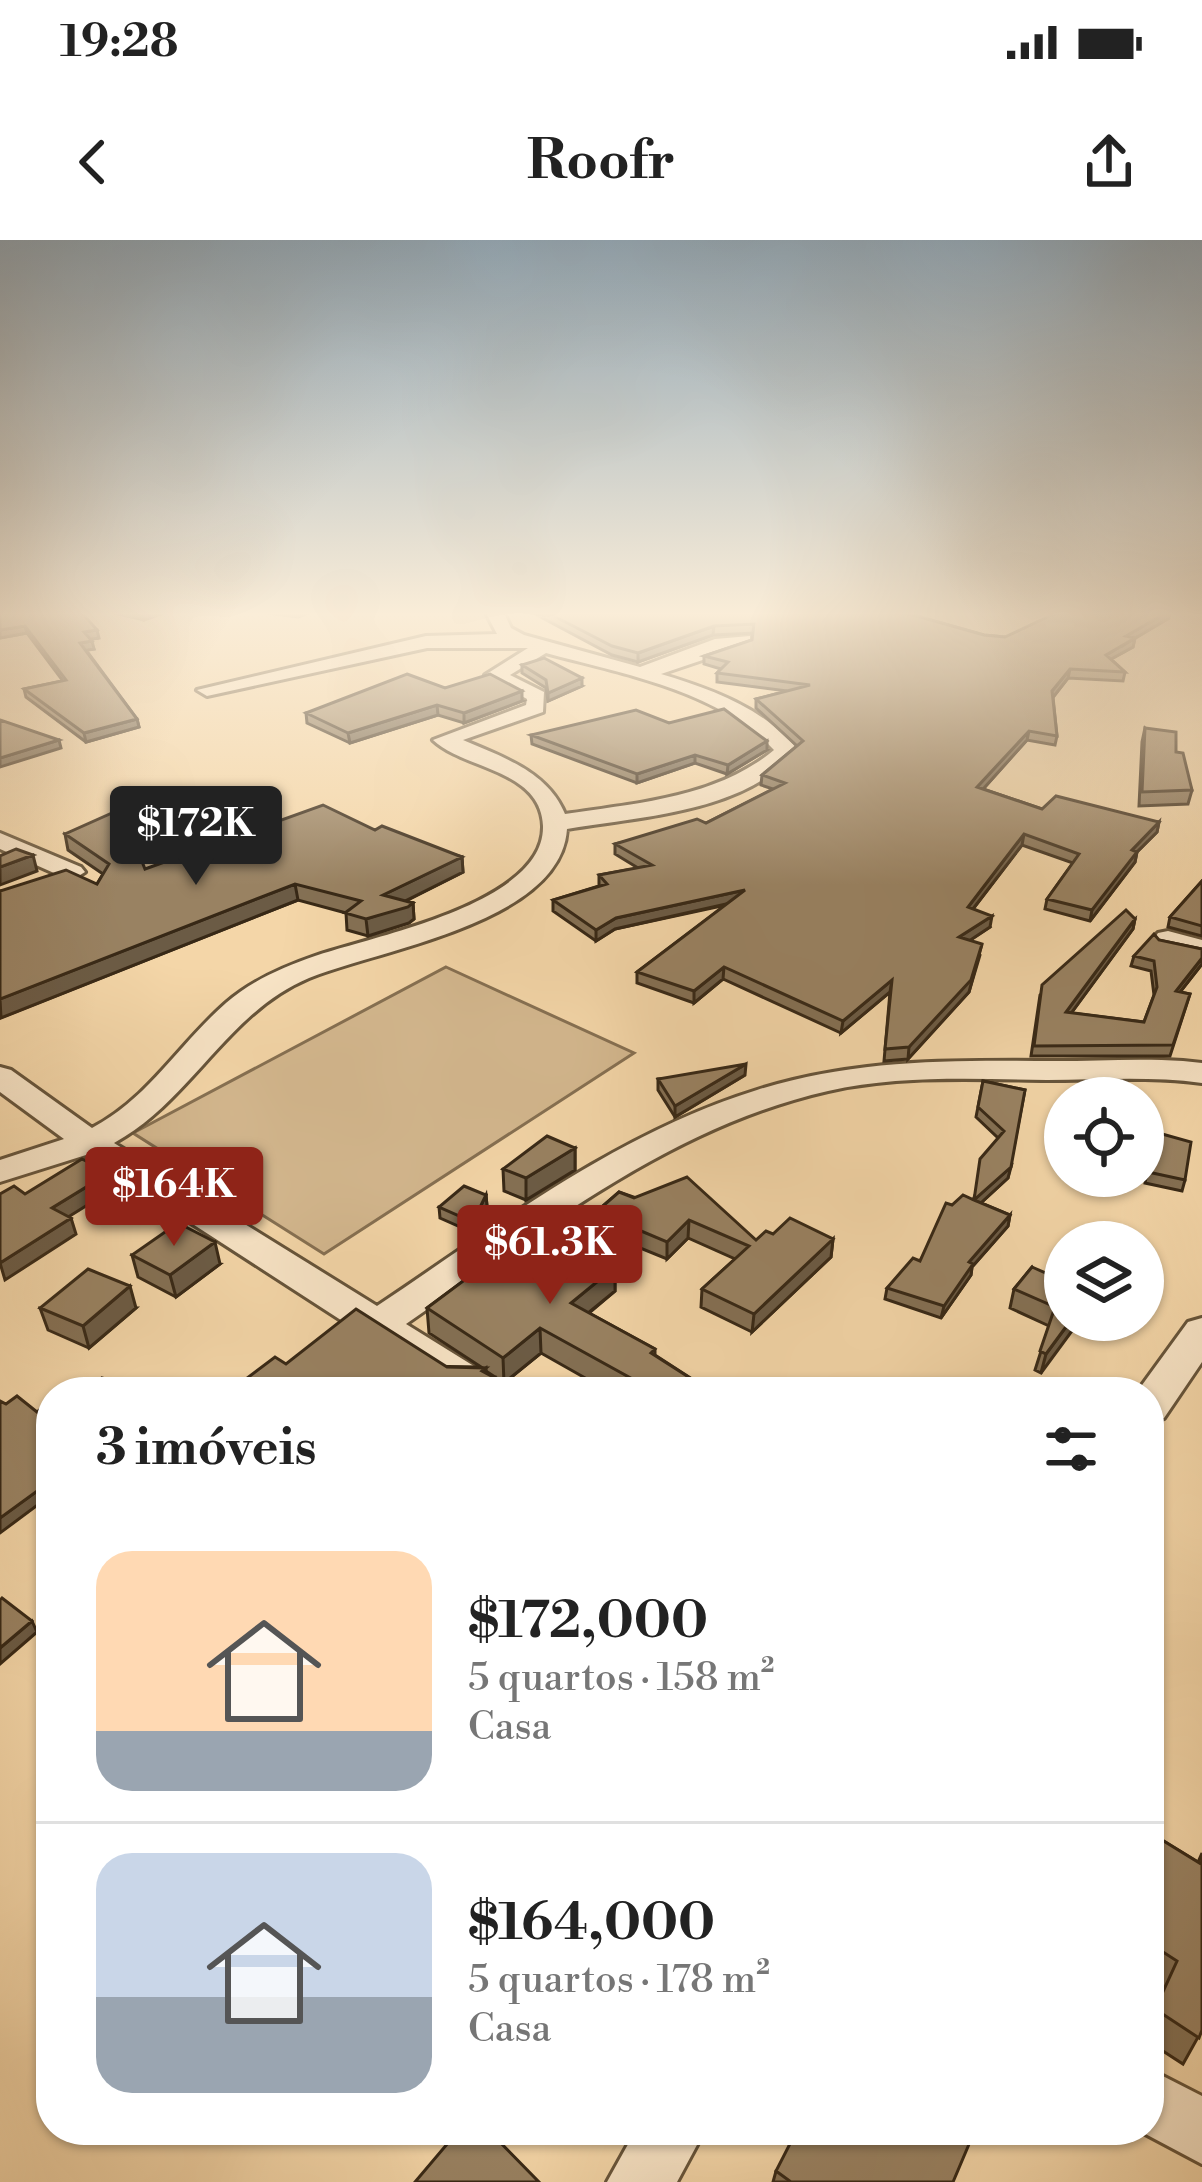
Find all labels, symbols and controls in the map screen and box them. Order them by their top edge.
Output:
text: 19:28 [60,14,178,71]
text: Roofr [527,128,675,196]
icon: back [60,129,126,195]
icon: share [1076,129,1142,195]
pin: $172K [112,786,280,888]
text: $172K [137,800,255,849]
map controls [1044,1077,1164,1341]
button: locate [1044,1077,1164,1197]
pin: $164K [90,1147,258,1249]
text: $164K [112,1161,236,1210]
pin: $61.3K [452,1205,648,1307]
text: $61.3K [484,1219,616,1268]
button: layers [1044,1221,1164,1341]
icon: filters [1038,1416,1104,1482]
text: 3 imóveis [96,1417,317,1481]
text: $172,000 [468,1590,708,1654]
icon: home [192,1599,336,1743]
text: 5 quartos · 158 m² [468,1654,774,1703]
text: Casa [468,1703,551,1752]
text: $164,000 [468,1892,715,1956]
icon: home [192,1901,336,2045]
text: 5 quartos · 178 m² [468,1956,770,2005]
text: Casa [468,2005,551,2054]

